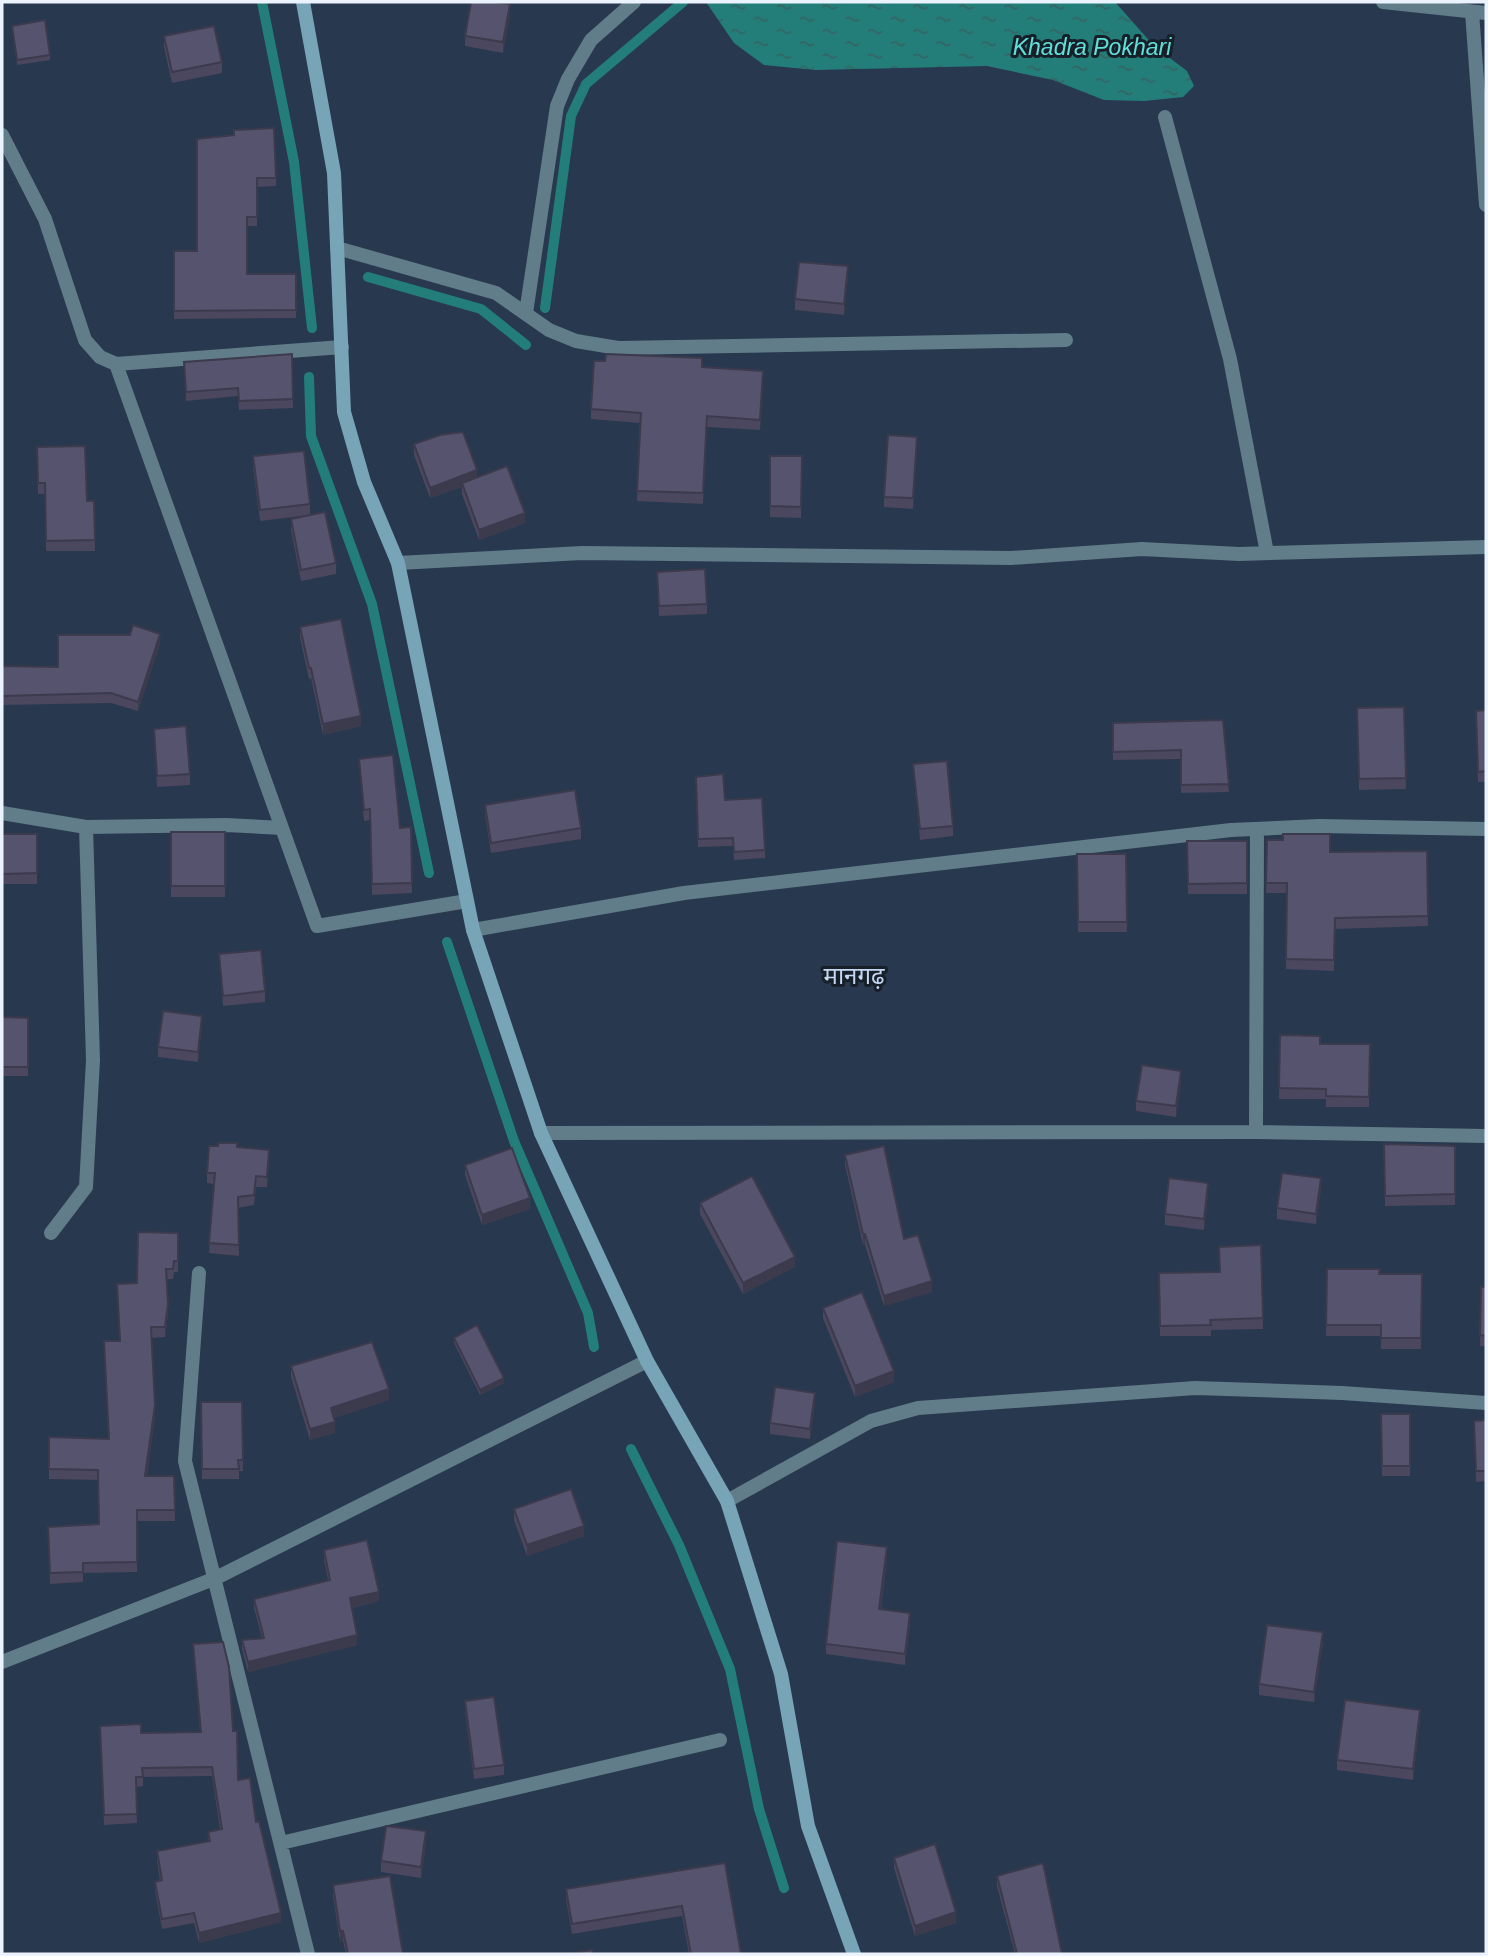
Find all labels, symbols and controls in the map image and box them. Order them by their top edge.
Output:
water label: Khadra Pokhari [1013,34,1172,60]
district label: मानगढ़ [824,962,885,989]

